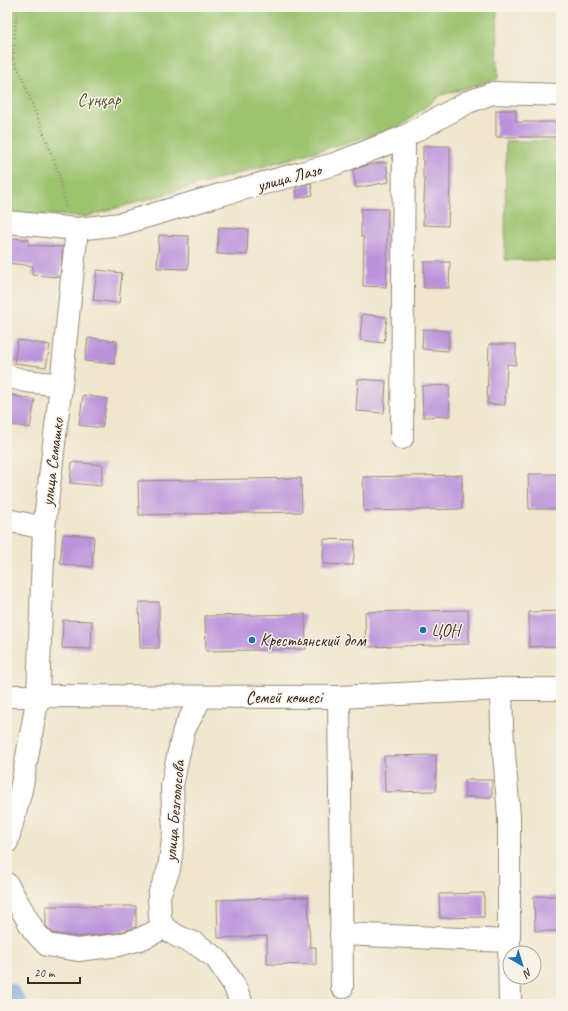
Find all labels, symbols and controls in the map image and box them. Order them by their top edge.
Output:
park label: Сұңқар [77,89,122,110]
street label: улица Лазо [254,158,325,196]
street label: улица Семашко [37,416,68,508]
place label: ЦОН [431,620,462,641]
marker: ЦОН [418,625,428,635]
place label: Крестьянский дом [260,630,367,651]
marker: Крестьянский дом [247,635,257,645]
street label: Семей көшесі [246,687,324,708]
street label: улица Безголосова [160,758,189,863]
north arrow [502,945,542,985]
scale bar [28,959,80,985]
text: 20 m [34,965,56,981]
text: N [519,965,535,982]

